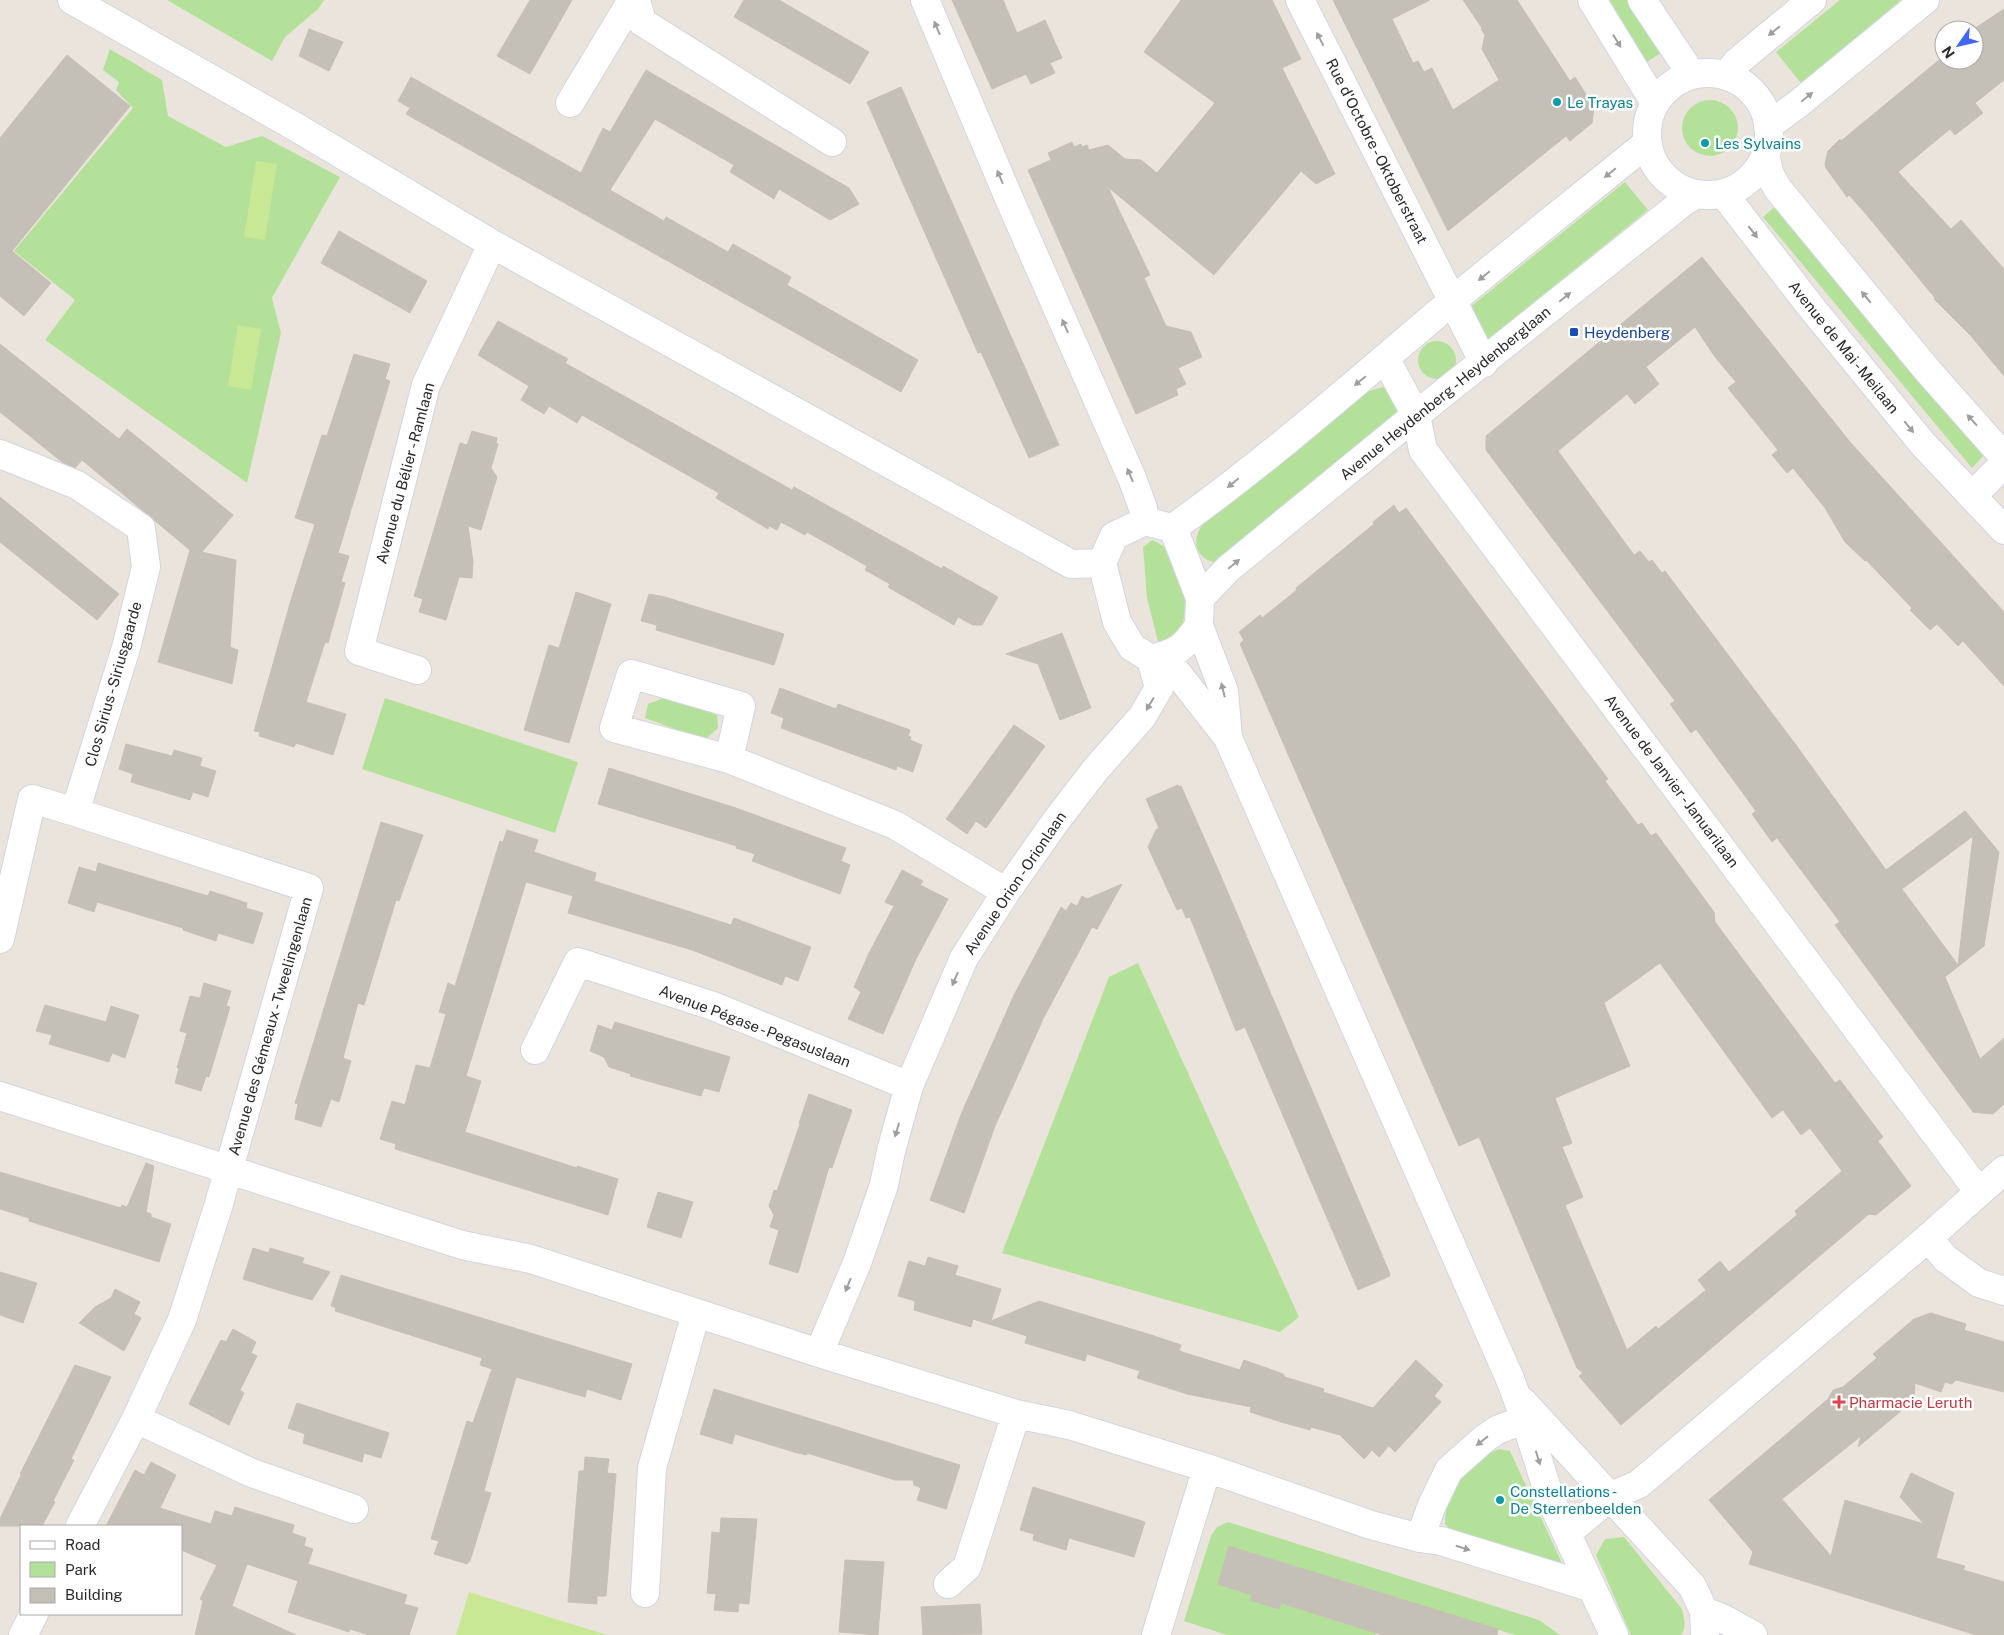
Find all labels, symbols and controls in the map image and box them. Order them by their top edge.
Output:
north arrow [1934,20,1984,70]
one-way arrow [932,21,940,35]
one-way arrow [1768,25,1781,36]
one-way arrow [1316,32,1324,46]
one-way arrow [1613,35,1622,48]
text: N [1939,43,1958,61]
street label: Rue d'Octobre - Oktoberstraat [1323,56,1431,246]
one-way arrow [1800,91,1813,102]
place label: Le Trayas [1567,94,1633,111]
marker: Le Trayas [1551,96,1563,108]
place label: Les Sylvains [1715,135,1801,152]
marker: Les Sylvains [1699,137,1711,149]
one-way arrow [1603,168,1616,179]
one-way arrow [996,169,1004,184]
one-way arrow [1748,225,1758,239]
one-way arrow [1477,270,1490,281]
street label: Avenue de Mai - Meilaan [1785,277,1903,417]
one-way arrow [1861,290,1872,303]
one-way arrow [1558,291,1571,302]
street label: Avenue Heydenberg - Heydenberglaan [1336,303,1554,483]
one-way arrow [1061,319,1069,333]
place label: Heydenberg [1584,324,1670,341]
marker: Heydenberg [1568,326,1580,338]
one-way arrow [1353,375,1366,386]
street label: Avenue du Bélier - Ramlaan [373,380,437,566]
one-way arrow [1966,414,1977,427]
one-way arrow [1903,420,1914,433]
one-way arrow [1126,468,1134,482]
one-way arrow [1227,477,1240,488]
one-way arrow [1228,558,1240,570]
street label: Clos Sirius - Siriusgaarde [81,599,145,769]
one-way arrow [1219,682,1227,697]
street label: Avenue de Janvier - Januarilaan [1601,691,1743,871]
one-way arrow [1145,698,1154,711]
street label: Avenue Orion - Orionlaan [961,808,1069,958]
street label: Avenue des Gémeaux - Tweelingenlaan [225,895,315,1157]
one-way arrow [951,972,959,987]
street label: Avenue Pégase - Pegasuslaan [657,982,853,1070]
one-way arrow [892,1123,900,1138]
one-way arrow [844,1278,852,1293]
place label: Pharmacie Leruth [1849,1394,1972,1411]
marker: Pharmacie Leruth [1833,1396,1845,1408]
one-way arrow [1475,1436,1489,1446]
one-way arrow [1534,1451,1542,1466]
place label: Constellations - De Sterrenbeelden [1510,1483,1641,1517]
marker: Constellations - De Sterrenbeelden [1494,1494,1506,1506]
legend [20,1525,182,1615]
text: Road [65,1536,101,1553]
one-way arrow [1456,1545,1471,1553]
text: Park [65,1561,97,1578]
text: Building [65,1586,123,1603]

